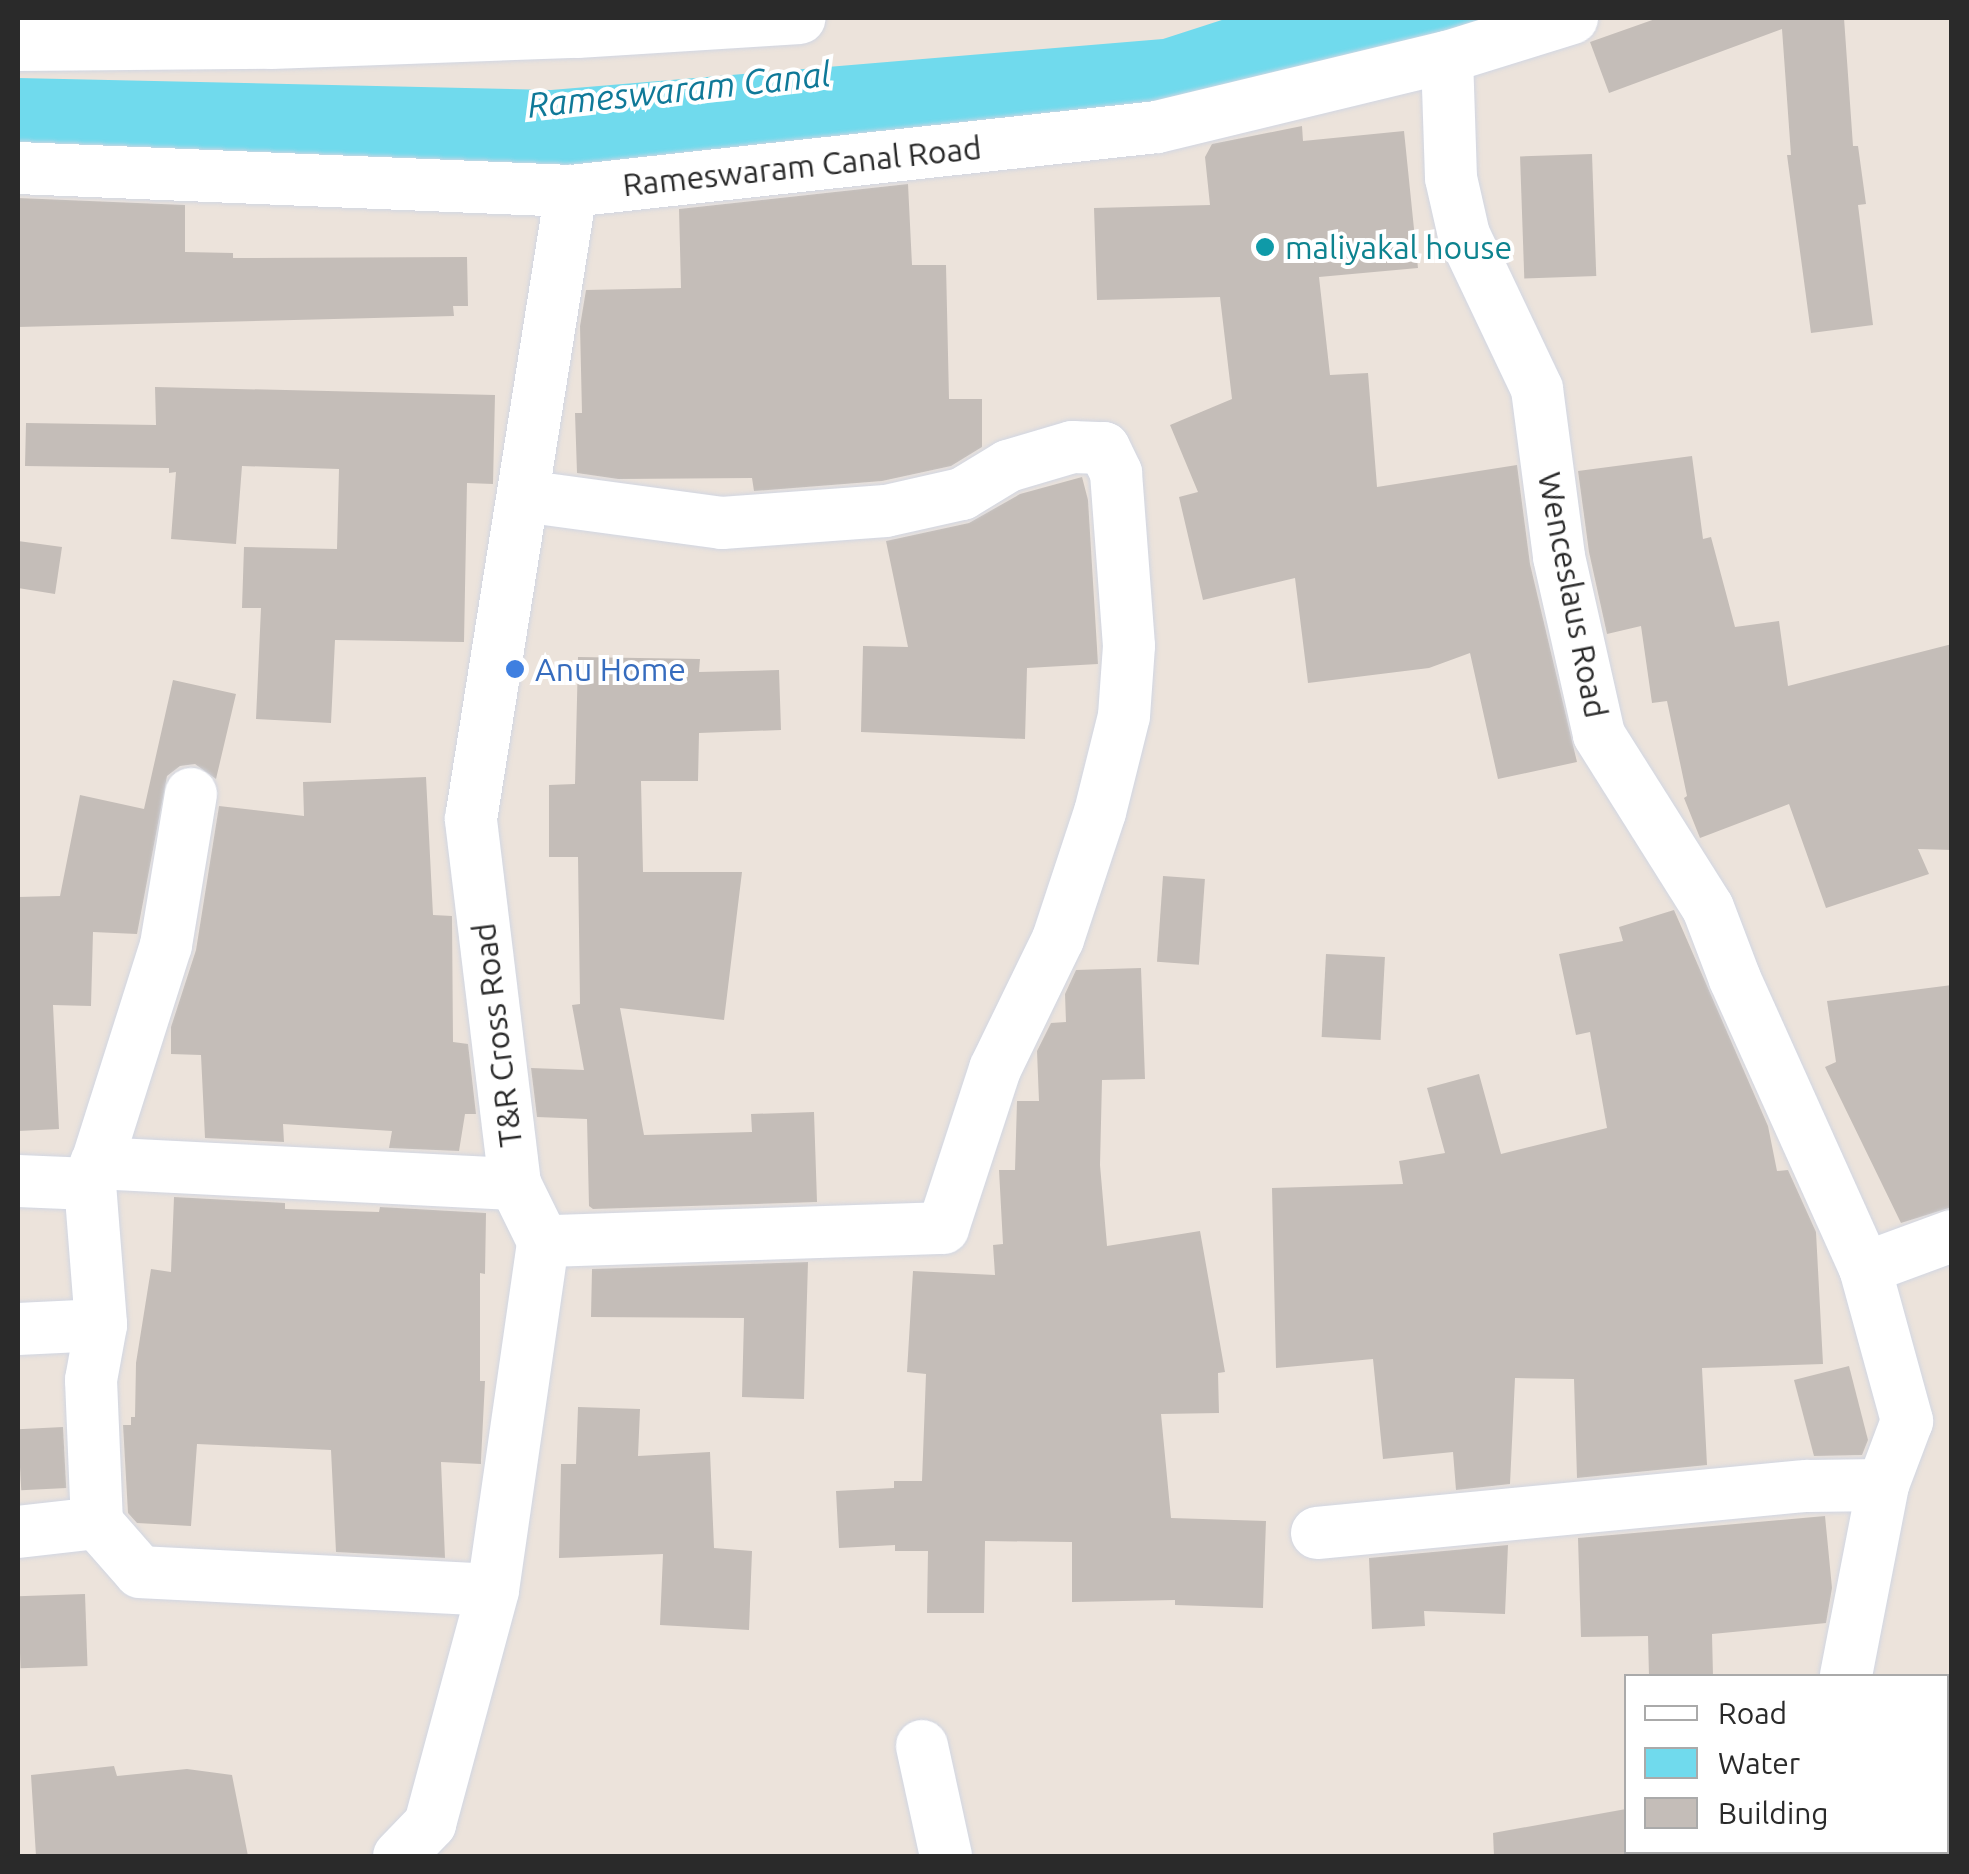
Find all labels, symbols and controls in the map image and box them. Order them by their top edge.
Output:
water label: Rameswaram Canal [525,52,833,126]
street label: Rameswaram Canal Road [621,128,983,204]
place label: maliyakal house [1285,228,1512,266]
marker: maliyakal house [1254,236,1276,258]
street label: Wenceslaus Road [1530,469,1616,721]
place label: Anu Home [535,650,686,688]
marker: Anu Home [504,658,526,680]
street label: T&R Cross Road [464,921,530,1149]
legend [1624,1674,1949,1854]
text: Road [1718,1696,1787,1730]
text: Water [1718,1746,1800,1780]
text: Building [1718,1796,1829,1830]

